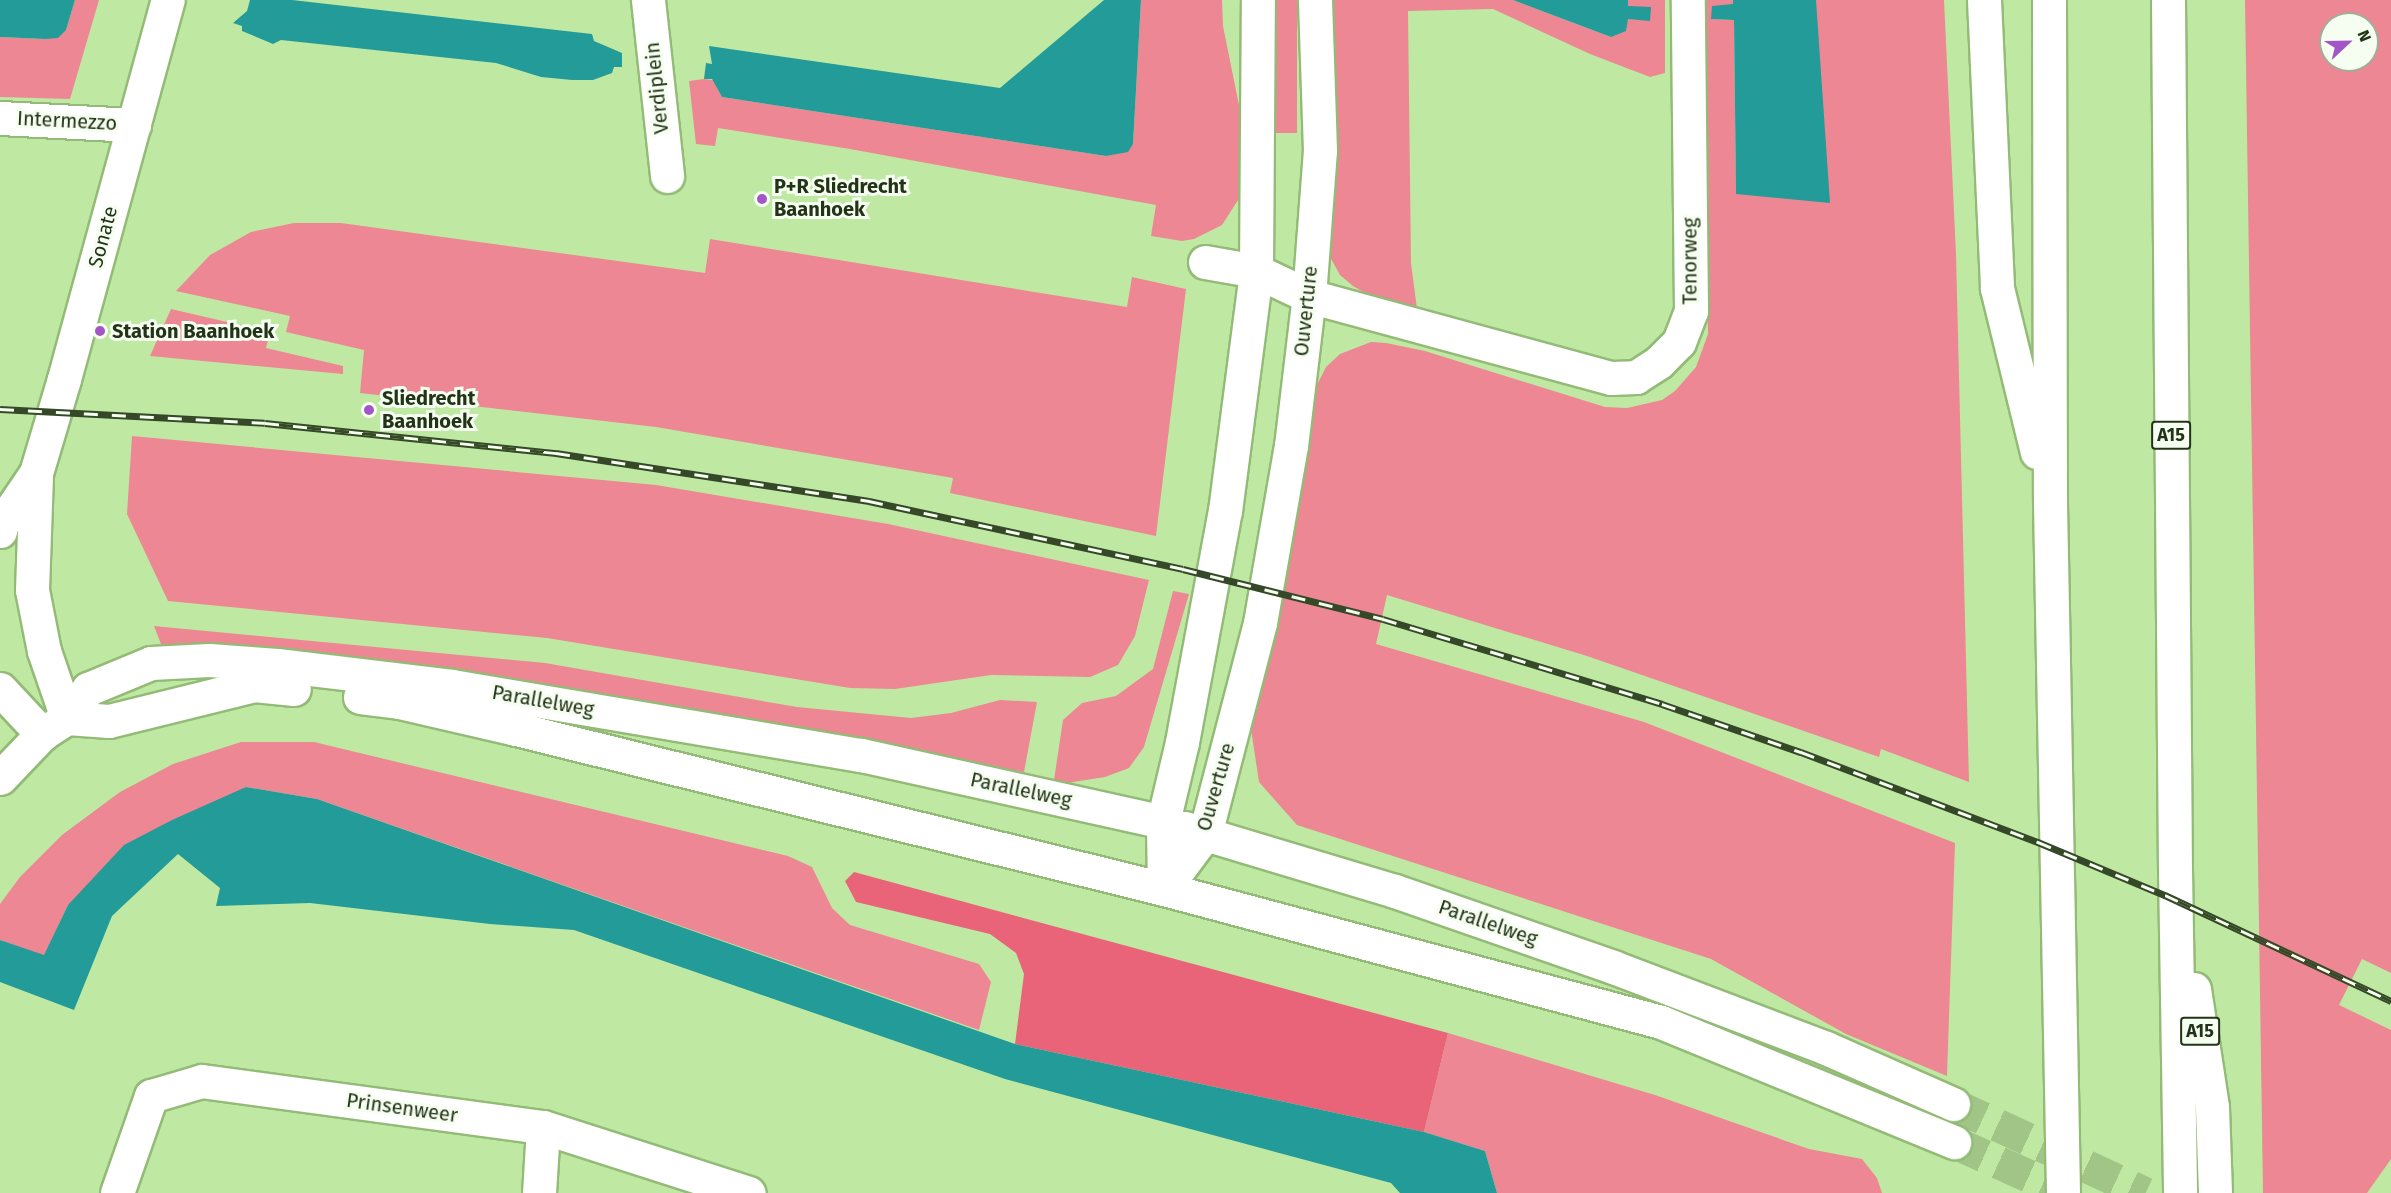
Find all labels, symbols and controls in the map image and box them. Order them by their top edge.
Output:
north arrow [2319,12,2379,72]
text: N [2354,27,2375,44]
street label: Verdiplein [640,41,674,135]
street label: Intermezzo [16,106,118,136]
place label: P+R Sliedrecht Baanhoek [774,175,907,222]
marker: P+R Sliedrecht Baanhoek [755,192,769,206]
street label: Sonate [83,203,123,271]
street label: Tenorweg [1678,218,1702,304]
street label: Ouverture [1289,265,1323,357]
place label: Station Baanhoek [112,319,274,343]
marker: Station Baanhoek [93,324,107,338]
place label: Sliedrecht Baanhoek [382,386,475,433]
marker: Sliedrecht Baanhoek [360,401,378,419]
road number: A15 [2150,420,2192,450]
street label: Parallelweg [490,680,596,722]
street label: Ouverture [1192,740,1240,834]
street label: Parallelweg [968,768,1074,812]
street label: Parallelweg [1435,895,1541,951]
road number: A15 [2179,1016,2221,1046]
street label: Prinsenweer [345,1088,459,1128]

